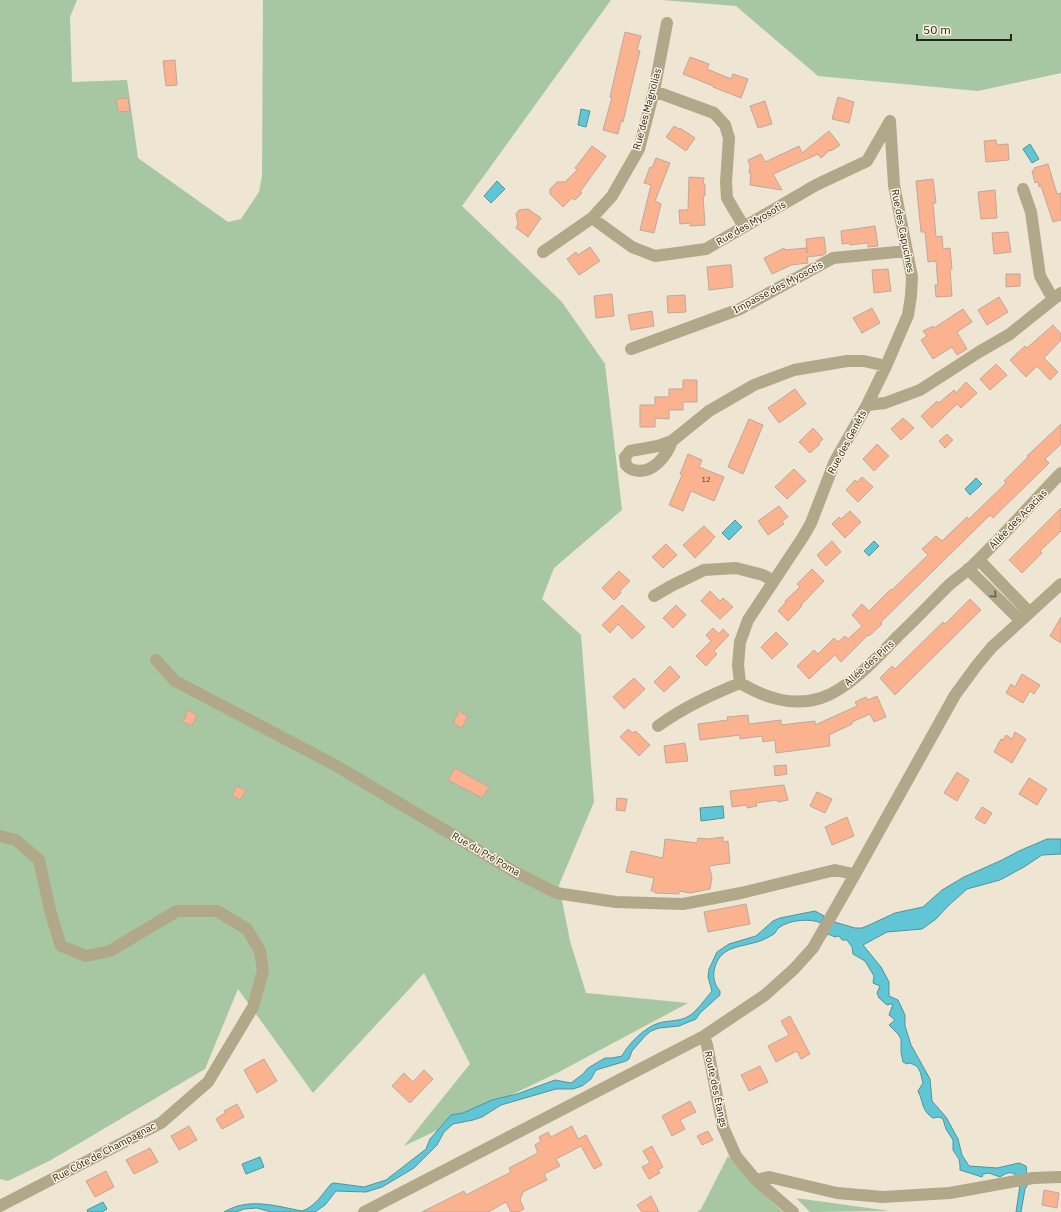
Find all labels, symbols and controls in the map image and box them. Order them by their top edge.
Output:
scale bar [917,16,1011,42]
text: 50 m [923,22,951,37]
street label: Rue des Magnolias [630,67,664,151]
street label: Rue des Capucines [889,188,918,274]
street label: Rue des Myosotis [714,198,788,248]
street label: Impasse des Myosotis [731,258,825,316]
street label: Rue des Genêts [825,408,869,476]
house number: 12 [701,474,711,484]
street label: Allée des Acacias [986,486,1050,552]
one-way arrow [989,590,997,598]
street label: Allée des Pins [841,637,897,689]
street label: Rue du Pré Poma [450,829,523,879]
street label: Route des Étangs [702,1050,730,1129]
street label: Rue Côte de Champagnac [50,1119,158,1185]

